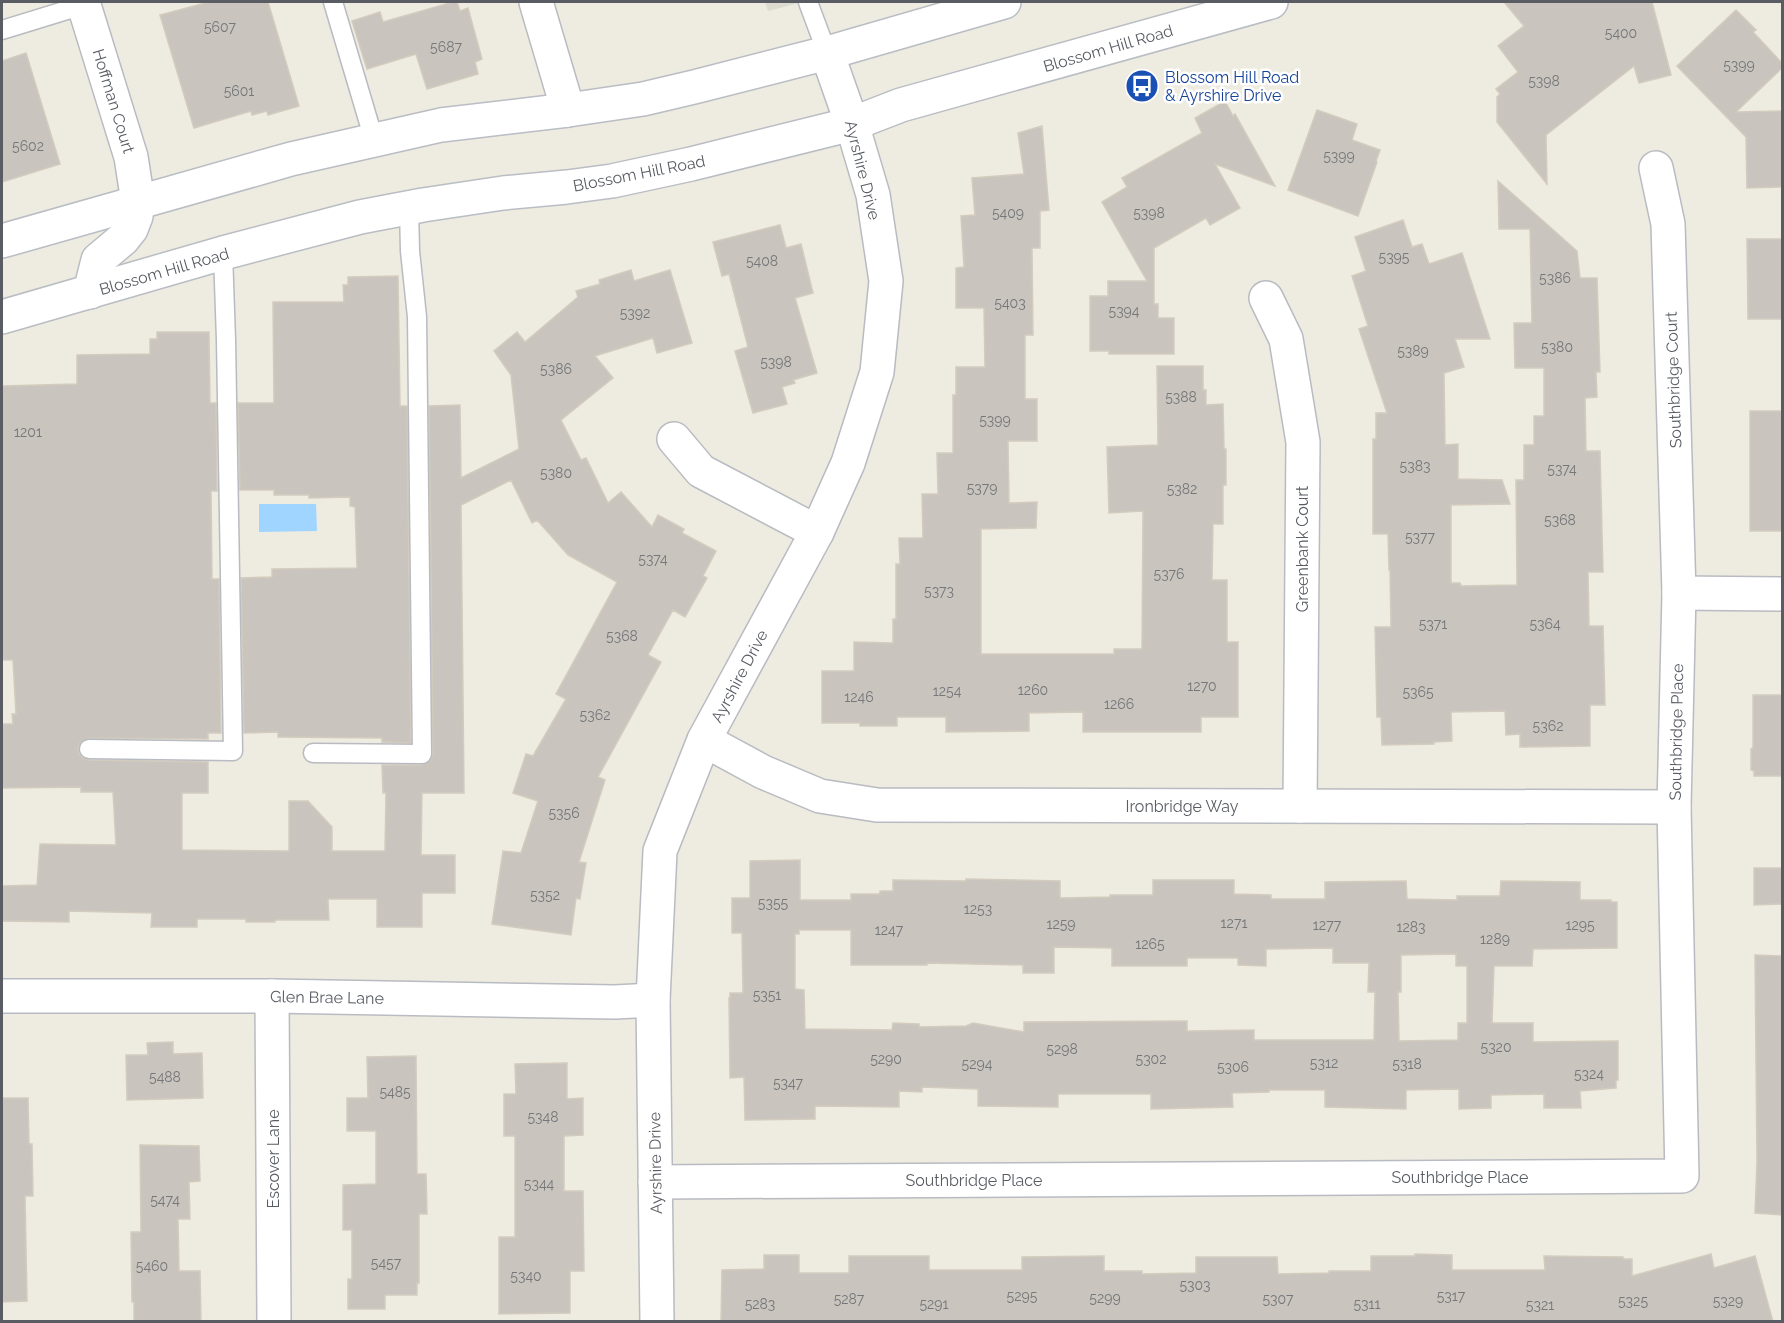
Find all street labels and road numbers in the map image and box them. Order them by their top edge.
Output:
street label: Blossom Hill Road [1041,21,1175,76]
street label: Hoffman Court [89,47,139,156]
street label: Ayrshire Drive [841,118,884,222]
street label: Blossom Hill Road [571,151,707,196]
street label: Blossom Hill Road [97,244,231,299]
street label: Southbridge Court [1662,311,1685,449]
street label: Greenbank Court [1293,485,1312,612]
street label: Ayrshire Drive [707,627,772,726]
street label: Southbridge Place [1666,663,1687,801]
street label: Ironbridge Way [1126,797,1239,816]
street label: Glen Brae Lane [270,987,384,1008]
street label: Escover Lane [264,1109,283,1209]
street label: Ayrshire Drive [645,1112,666,1214]
street label: Southbridge Place [1392,1168,1528,1187]
street label: Southbridge Place [906,1171,1042,1190]

